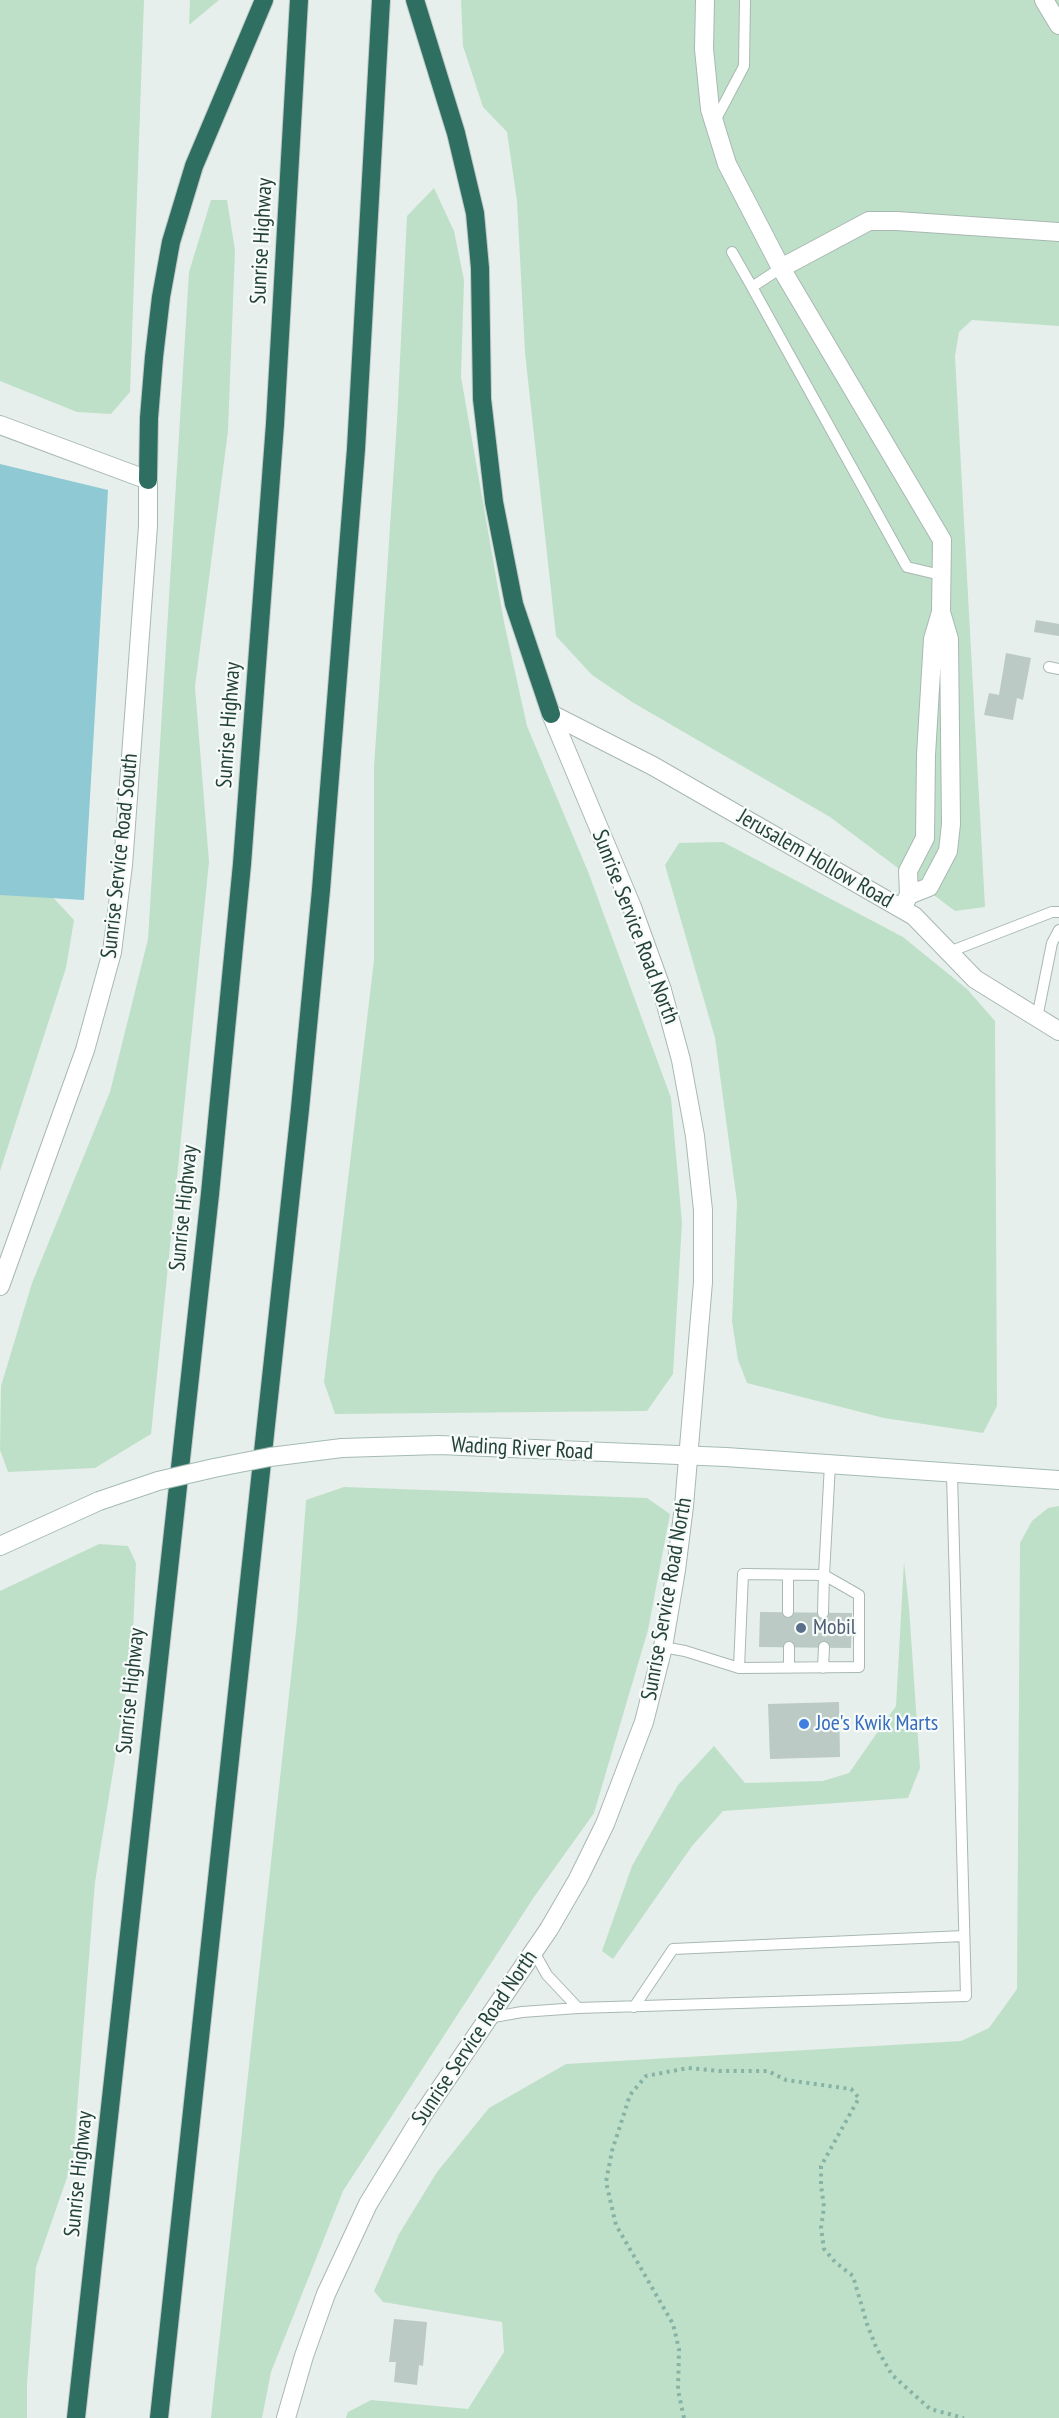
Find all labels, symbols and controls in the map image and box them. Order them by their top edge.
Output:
street label: Sunrise Highway [246,177,278,305]
street label: Sunrise Highway [211,661,247,789]
street label: Sunrise Service Road South [96,752,144,960]
street label: Jerusalem Hollow Road [732,804,898,914]
street label: Sunrise Service Road North [586,826,684,1028]
street label: Sunrise Highway [164,1144,204,1272]
street label: Wading River Road [450,1432,594,1466]
street label: Sunrise Service Road North [636,1496,698,1702]
place label: Mobil [813,1615,856,1641]
marker: Mobil [794,1621,808,1635]
street label: Sunrise Highway [111,1627,151,1755]
place label: Joe's Kwik Marts [816,1711,938,1737]
marker: Joe's Kwik Marts [797,1717,811,1731]
street label: Sunrise Service Road North [407,1945,543,2131]
street label: Sunrise Highway [59,2110,99,2238]

